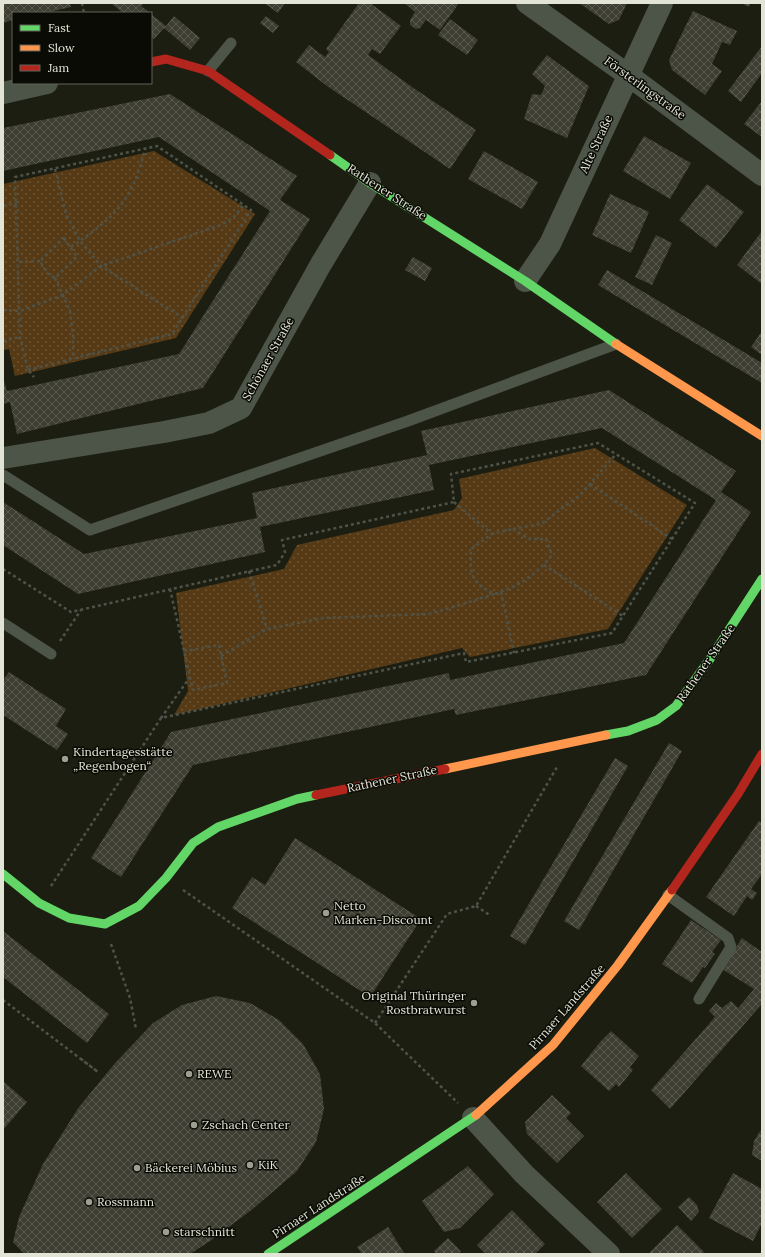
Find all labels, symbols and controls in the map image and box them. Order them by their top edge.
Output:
legend [12,12,152,84]
text: Fast [48,20,71,35]
text: Slow [48,40,75,55]
street label: Försterlingstraße [602,53,689,123]
text: Jam [47,60,69,75]
street label: Alte Straße [575,112,616,176]
street label: Rathener Straße [345,160,430,223]
street label: Schönaer Straße [238,314,297,403]
street label: Rathener Straße [673,621,738,704]
place label: Kindertagesstätte „Regenbogen“ [73,744,173,773]
marker: Kindertagesstätte „Regenbogen“ [60,754,70,764]
street label: Rathener Straße [346,762,439,795]
place label: Netto Marken-Discount [334,898,433,927]
marker: Netto Marken-Discount [321,908,331,918]
street label: Pirnaer Landstraße [525,961,608,1052]
place label: Original Thüringer Rostbratwurst [362,988,467,1017]
marker: Original Thüringer Rostbratwurst [469,998,479,1008]
place label: REWE [197,1066,231,1081]
marker: REWE [184,1069,194,1079]
place label: Zschach Center [202,1117,291,1132]
marker: Zschach Center [189,1120,199,1130]
place label: KiK [258,1157,278,1172]
place label: Bäckerei Möbius [145,1160,238,1175]
marker: KiK [245,1160,255,1170]
marker: Bäckerei Möbius [132,1163,142,1173]
street label: Pirnaer Landstraße [269,1170,369,1241]
place label: Rossmann [97,1194,154,1209]
marker: Rossmann [84,1197,94,1207]
place label: starschnitt [174,1224,235,1239]
marker: starschnitt [161,1227,171,1237]

